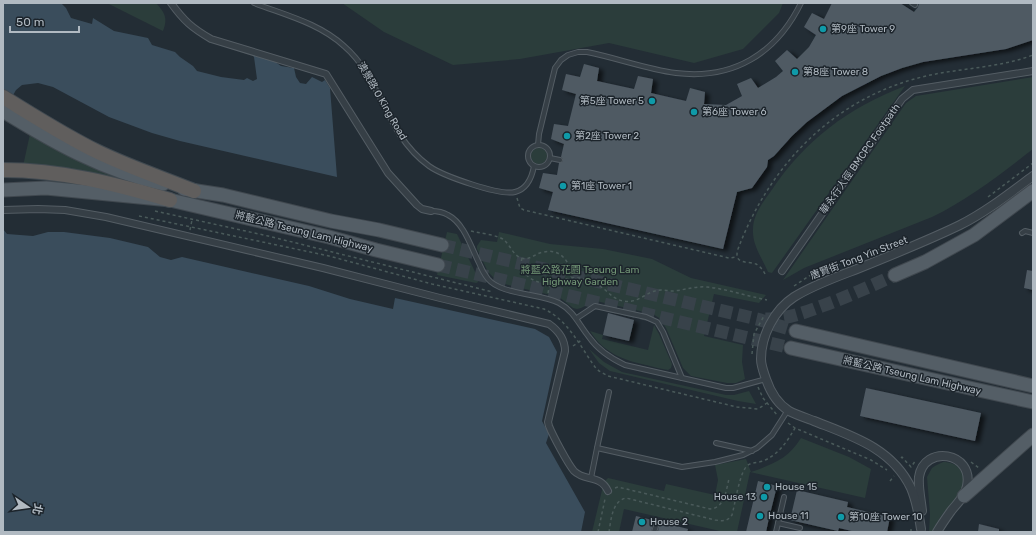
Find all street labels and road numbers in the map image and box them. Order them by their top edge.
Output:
street label: 澳景路 O King Road [355,60,409,142]
street label: 華永行人徑 BMCPC Footpath [817,102,903,216]
street label: 將藍公路 Tseung Lam Highway [234,209,375,255]
street label: 唐賢街 Tong Yin Street [809,234,909,282]
street label: 將藍公路 Tseung Lam Highway [842,354,983,398]

